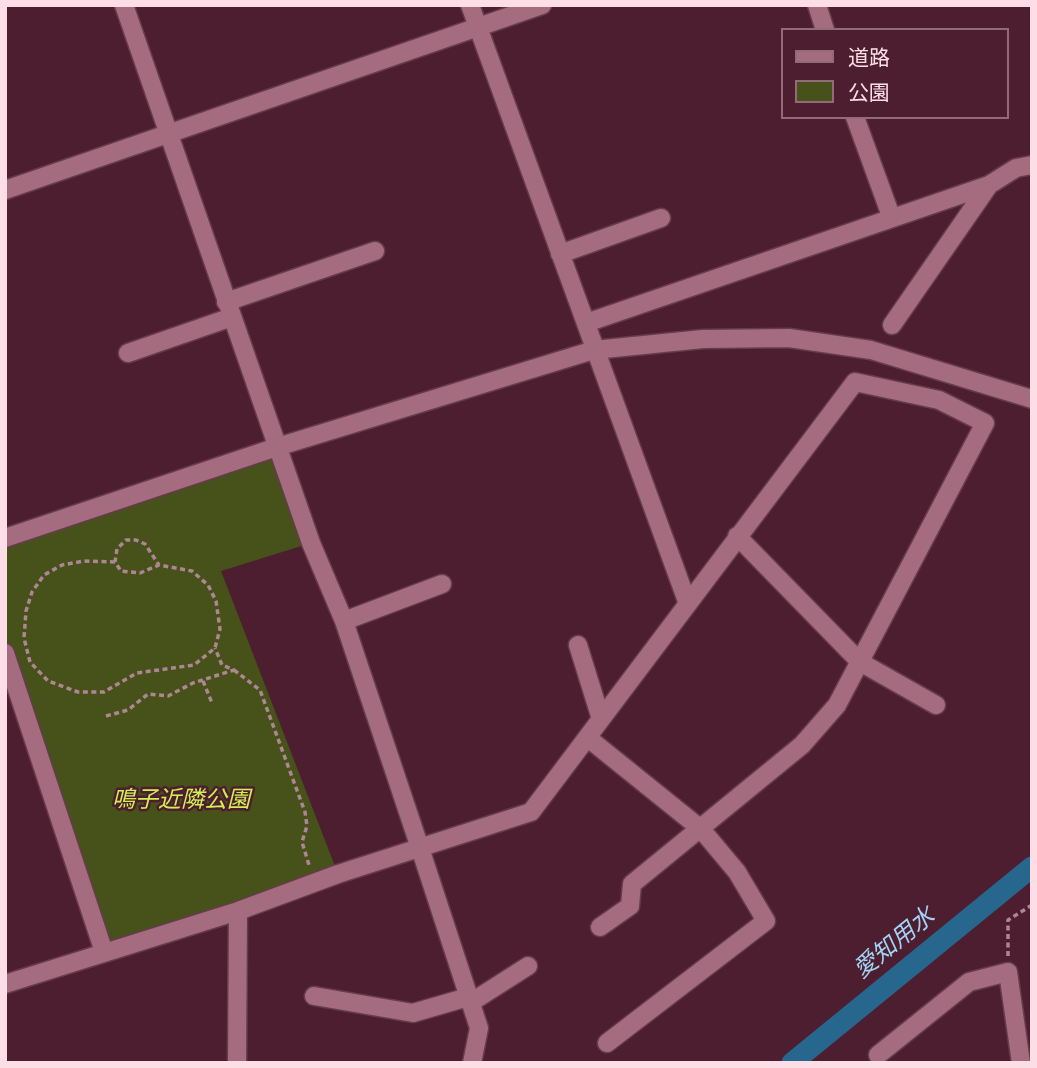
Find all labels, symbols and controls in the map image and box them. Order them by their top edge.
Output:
legend [782,28,1009,119]
text: 道路 [848,43,890,72]
text: 公園 [848,78,890,107]
park label: 鳴子近隣公園 [112,787,250,815]
water label: 愛知用水 [849,903,941,985]

